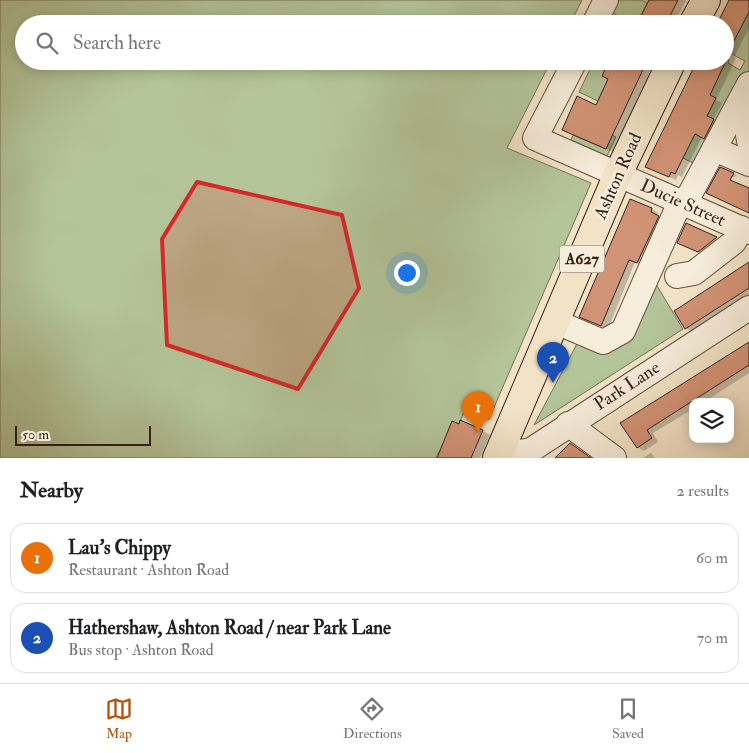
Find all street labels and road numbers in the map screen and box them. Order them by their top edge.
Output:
street label: Ashton Road [588,129,647,224]
street label: Ducie Street [637,174,729,232]
road number: A627 [560,245,604,272]
street label: Park Lane [590,356,665,416]

